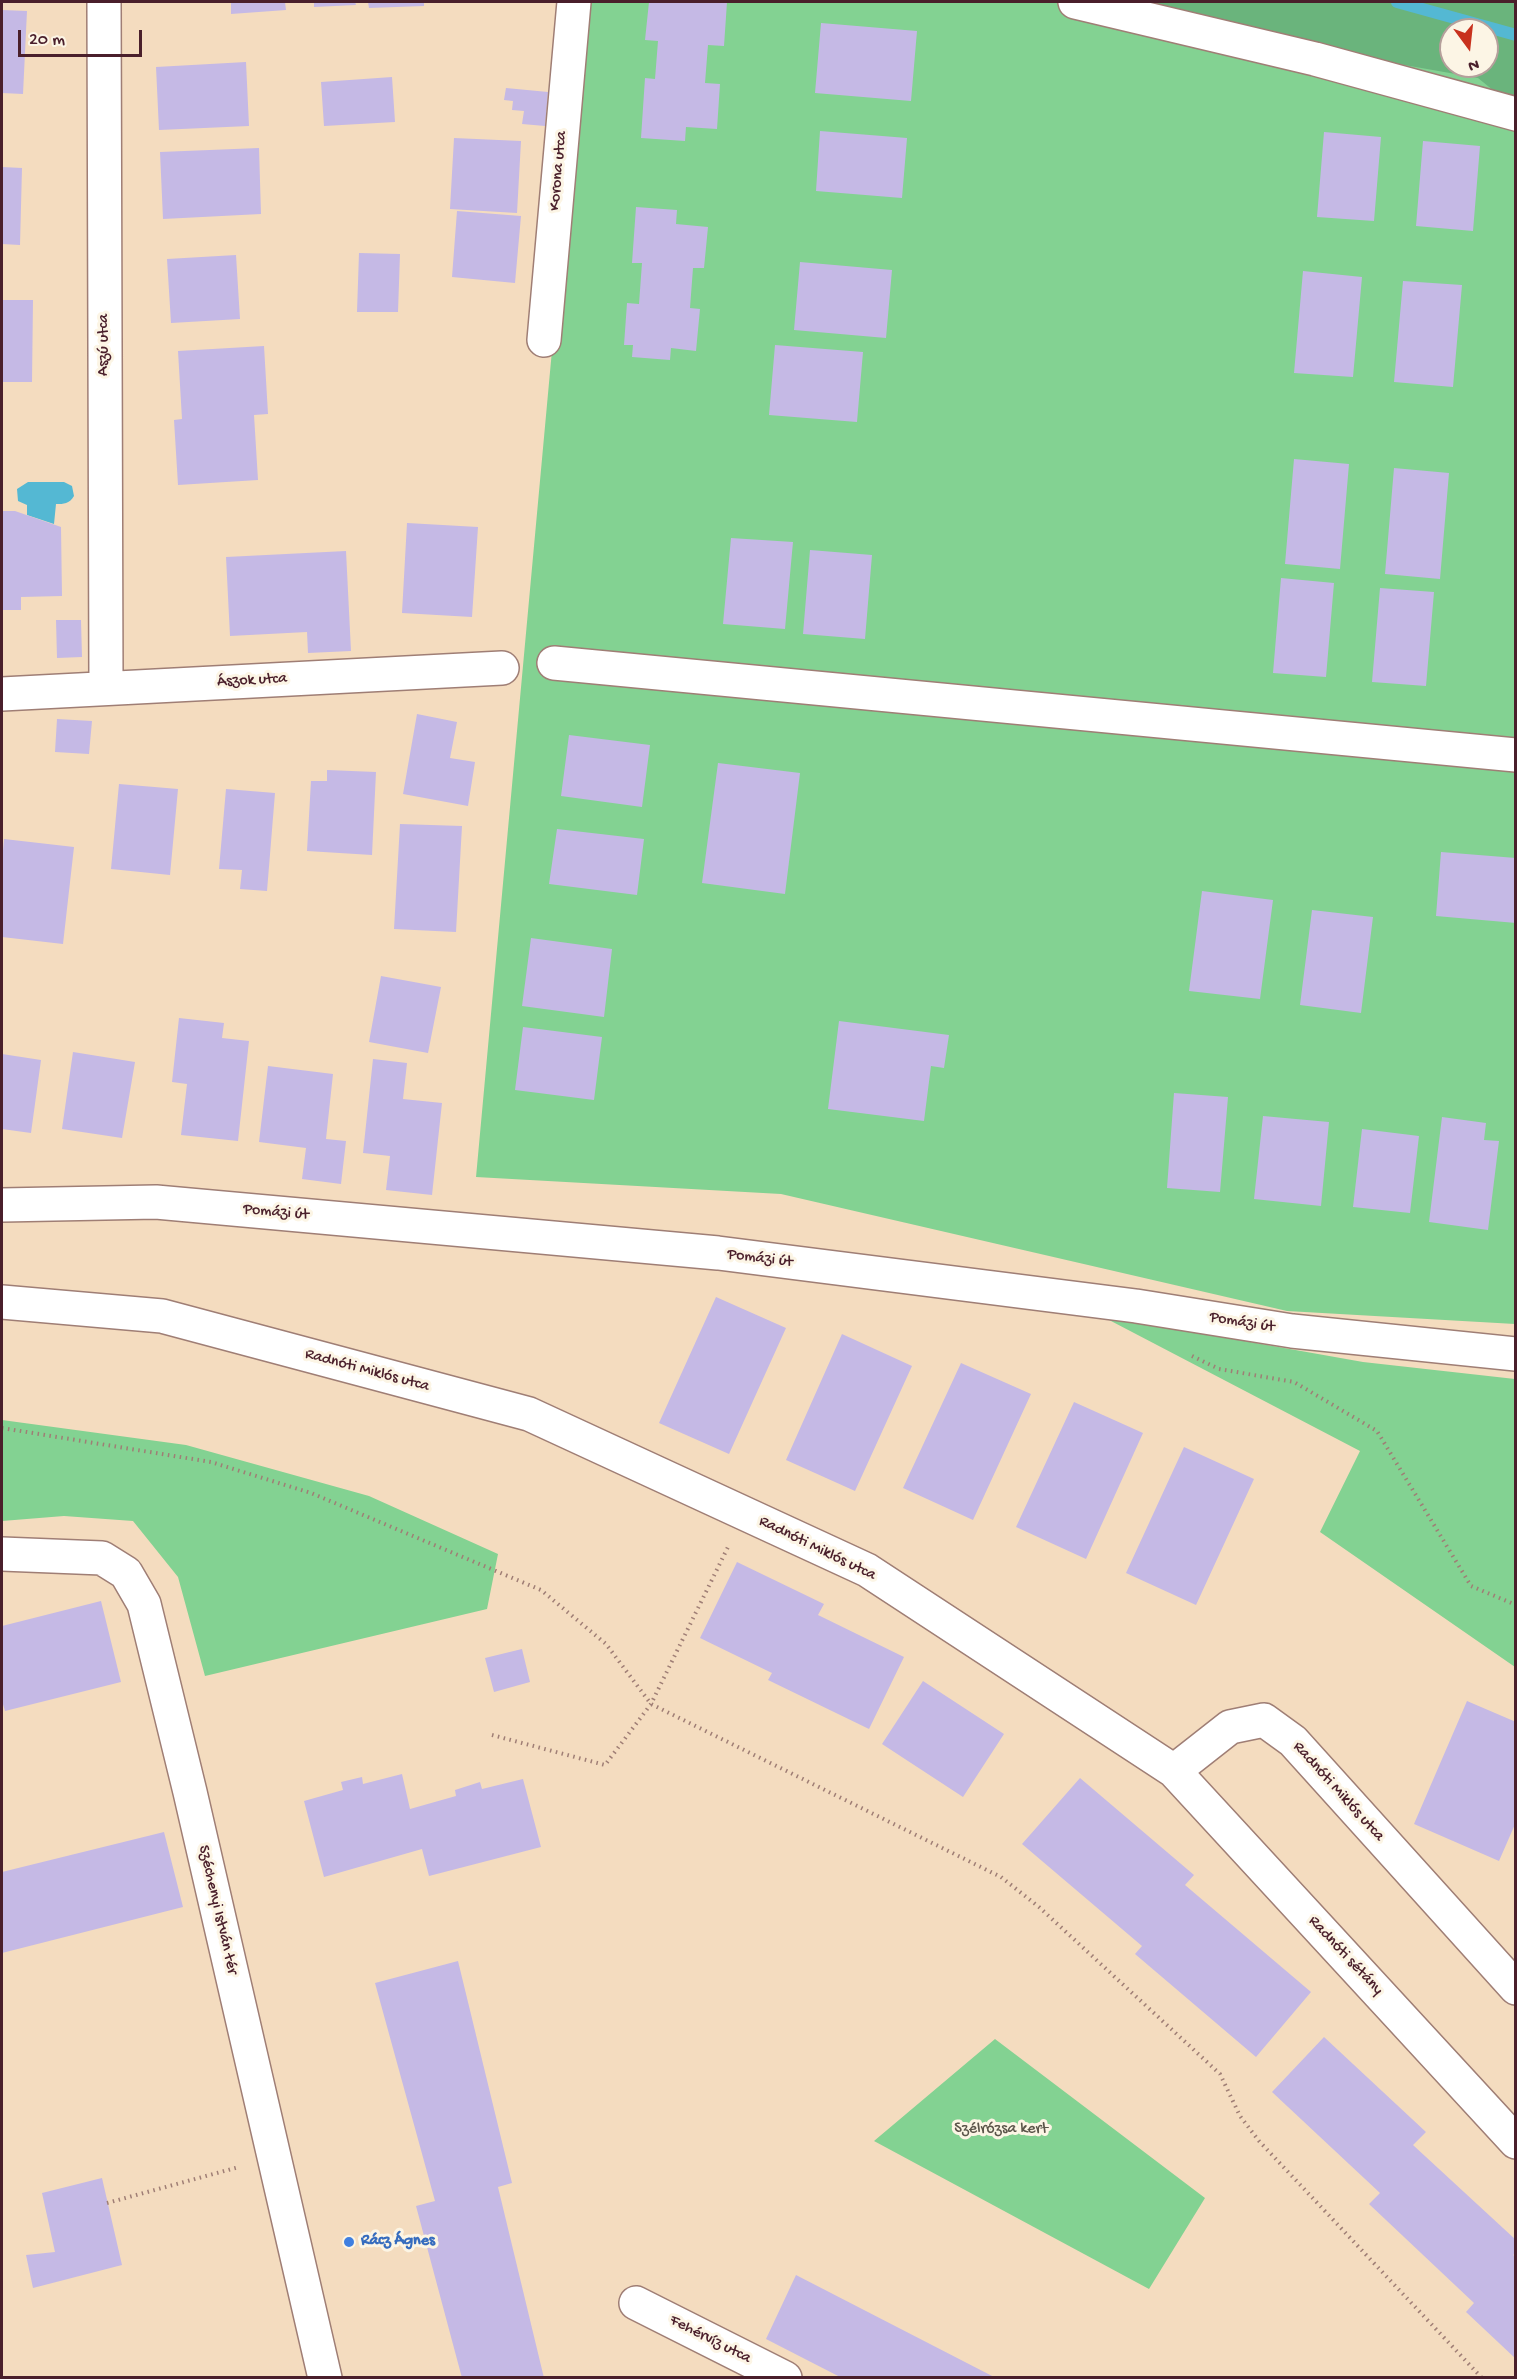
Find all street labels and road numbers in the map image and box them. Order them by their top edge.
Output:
street label: Korona utca [546,130,572,212]
street label: Aszú utca [95,314,115,376]
street label: Ászok utca [217,670,287,692]
street label: Pomázi út [242,1201,310,1225]
street label: Pomázi út [726,1245,794,1273]
street label: Pomázi út [1208,1308,1276,1338]
street label: Radnóti Miklós utca [303,1345,431,1397]
street label: Radnóti Miklós utca [755,1512,879,1586]
street label: Radnóti Miklós utca [1288,1738,1388,1846]
street label: Széchenyi István tér [193,1844,241,1976]
street label: Radnóti sétány [1303,1912,1387,2000]
street label: Fehérvíz utca [666,2311,754,2369]

